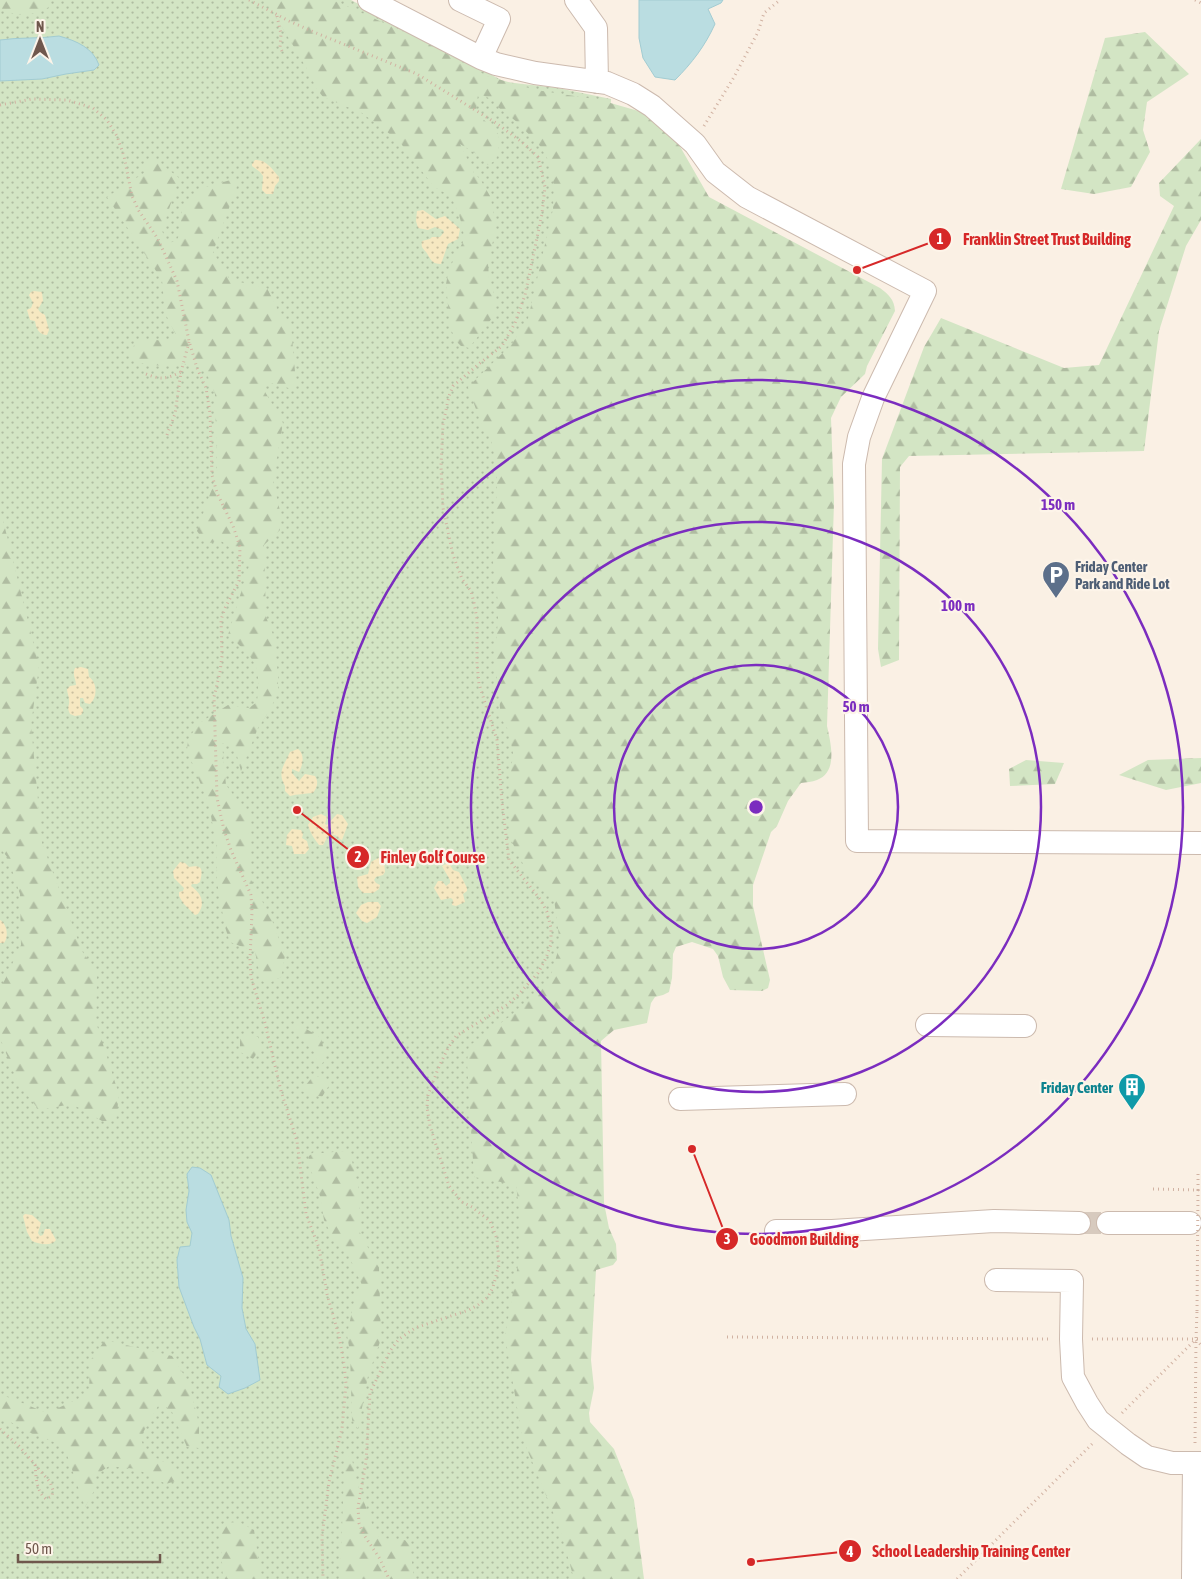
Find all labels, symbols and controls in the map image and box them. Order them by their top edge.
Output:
north arrow [15,15,65,65]
text: N [36,19,44,35]
callout: Franklin Street Trust Building [928,224,1141,255]
text: 1 [936,230,944,247]
text: Franklin Street Trust Building [963,230,1131,248]
text: 150 m [1041,496,1075,513]
place label: Friday Center Park and Ride Lot [1075,558,1170,592]
parking icon: Friday Center Park and Ride Lot [1041,560,1071,599]
text: 100 m [941,597,975,614]
text: 50 m [843,698,870,715]
centre of rings [747,798,765,816]
callout: Finley Golf Course [345,842,495,873]
text: 2 [354,848,362,865]
text: Finley Golf Course [381,848,485,866]
building icon: Friday Center [1117,1072,1147,1111]
place label: Friday Center [1041,1079,1114,1096]
callout: Goodmon Building [715,1224,869,1255]
text: 3 [723,1230,731,1247]
text: Goodmon Building [749,1230,859,1248]
scale bar [18,1532,160,1564]
callout: School Leadership Training Center [837,1536,1080,1567]
text: 50 m [25,1540,52,1557]
text: School Leadership Training Center [872,1542,1070,1560]
text: 4 [845,1543,854,1560]

